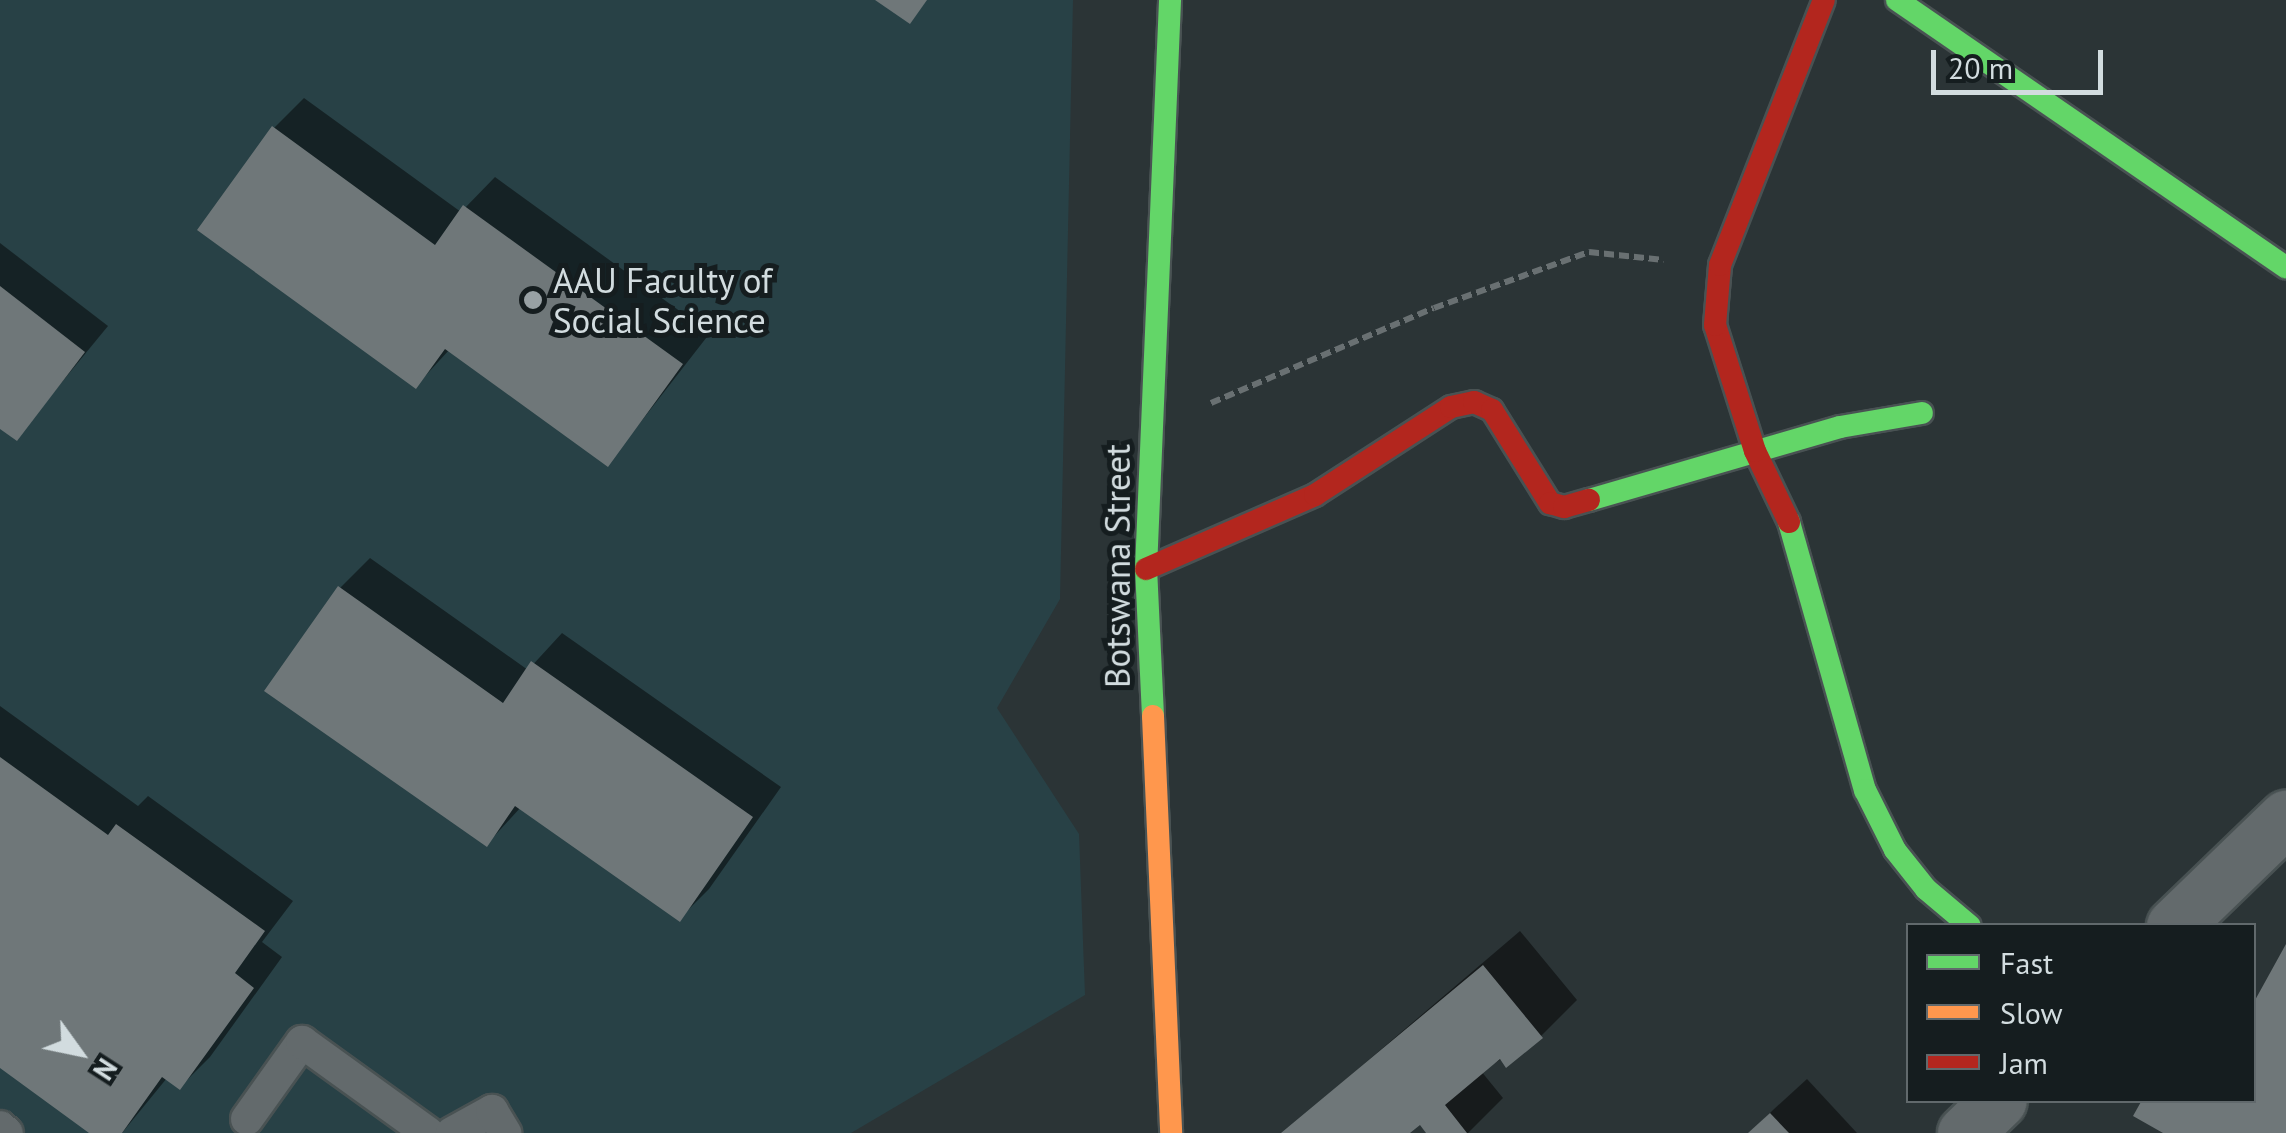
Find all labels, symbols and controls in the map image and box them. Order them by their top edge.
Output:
scale bar [1936,30,2108,92]
text: 20 m [1948,48,2013,87]
place label: AAU Faculty of Social Science [553,259,773,341]
marker: AAU Faculty of Social Science [522,289,544,311]
street label: Botswana Street [1096,444,1138,688]
legend [1906,923,2256,1103]
text: Fast [2000,943,2053,982]
text: Slow [2000,993,2063,1032]
north arrow [30,1003,130,1103]
text: Jam [2000,1043,2048,1082]
text: N [85,1052,126,1087]

